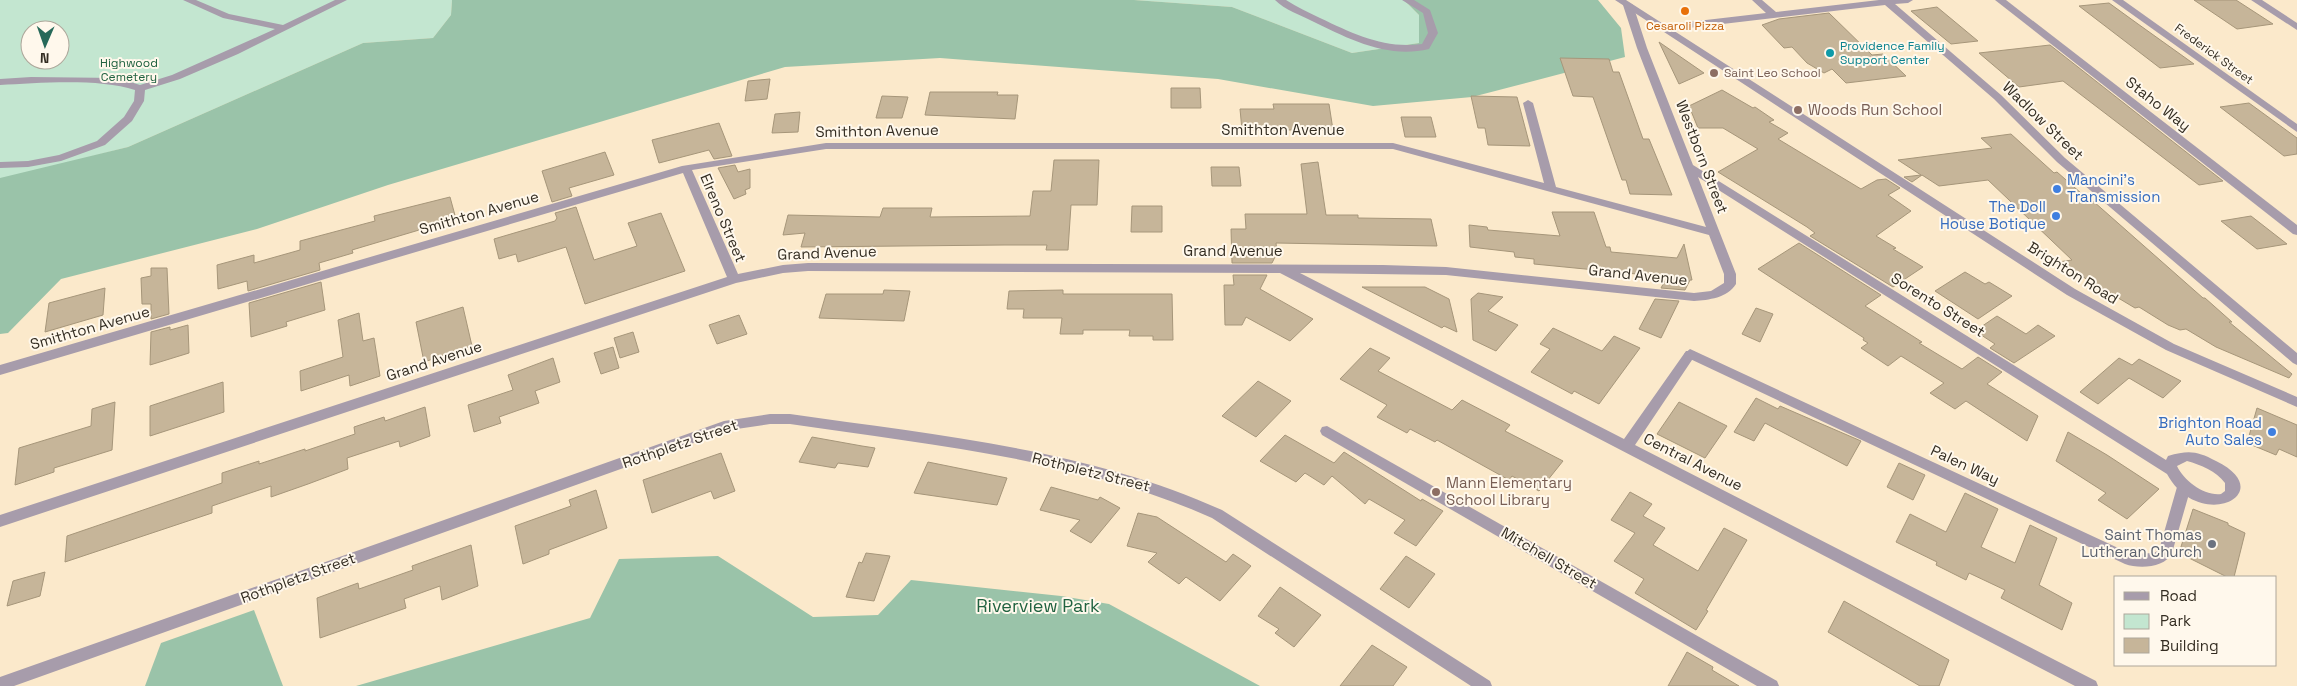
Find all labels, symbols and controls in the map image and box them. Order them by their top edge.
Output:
marker: Cesaroli Pizza [1679,5,1691,17]
place label: Cesaroli Pizza [1646,18,1724,34]
north arrow [20,20,70,70]
street label: Frederick Street [2171,20,2257,88]
place label: Providence Family Support Center [1840,38,1945,68]
marker: Providence Family Support Center [1824,47,1836,59]
text: N [40,49,50,67]
park label: Highwood Cemetery [100,55,158,85]
place label: Saint Leo School [1724,65,1821,81]
marker: Saint Leo School [1708,67,1720,79]
street label: Staho Way [2122,72,2195,135]
street label: Wadlow Street [1999,77,2088,164]
street label: Westborn Street [1672,97,1733,216]
place label: Woods Run School [1808,100,1942,119]
marker: Woods Run School [1792,104,1804,116]
street label: Smithton Avenue [815,120,939,141]
street label: Smithton Avenue [1221,120,1345,139]
place label: Mancini's Transmission [2067,170,2160,206]
street label: Elreno Street [696,171,751,265]
marker: Mancini's Transmission [2051,183,2063,195]
street label: Smithton Avenue [417,186,541,239]
place label: The Doll House Botique [1940,197,2046,233]
marker: The Doll House Botique [2050,210,2062,222]
street label: Brighton Road [2024,237,2122,308]
street label: Grand Avenue [777,241,877,264]
street label: Grand Avenue [1183,241,1283,260]
street label: Grand Avenue [1588,260,1689,289]
street label: Sorento Street [1888,268,1989,341]
street label: Smithton Avenue [28,301,152,354]
street label: Grand Avenue [384,336,484,385]
place label: Brighton Road Auto Sales [2158,413,2262,449]
street label: Rothpletz Street [620,415,740,472]
marker: Brighton Road Auto Sales [2266,426,2278,438]
street label: Central Avenue [1640,428,1746,495]
street label: Palen Way [1928,440,2003,489]
street label: Rothpletz Street [1030,448,1152,495]
place label: Mann Elementary School Library [1446,473,1572,509]
marker: Mann Elementary School Library [1430,486,1442,498]
street label: Mitchell Street [1498,522,1601,593]
place label: Saint Thomas Lutheran Church [2081,525,2202,561]
marker: Saint Thomas Lutheran Church [2206,538,2218,550]
street label: Rothpletz Street [238,548,358,607]
legend [2114,576,2277,666]
text: Road [2160,586,2197,605]
park label: Riverview Park [976,594,1100,617]
text: Park [2160,611,2191,630]
text: Building [2160,636,2219,655]

